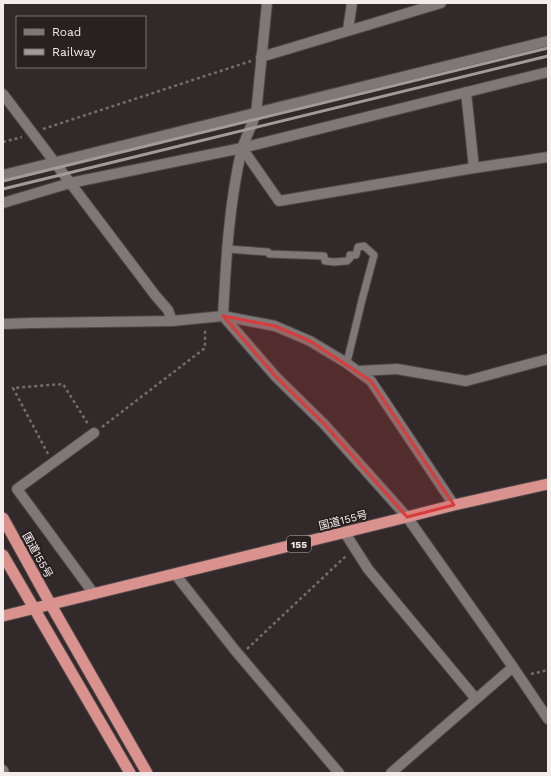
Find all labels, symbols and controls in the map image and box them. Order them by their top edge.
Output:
legend [16,16,146,68]
text: Road [52,25,81,39]
text: Railway [52,45,97,59]
street label: 国道155号 [317,508,369,533]
street label: 国道155号 [20,530,55,580]
road number: 155 [287,536,311,552]

